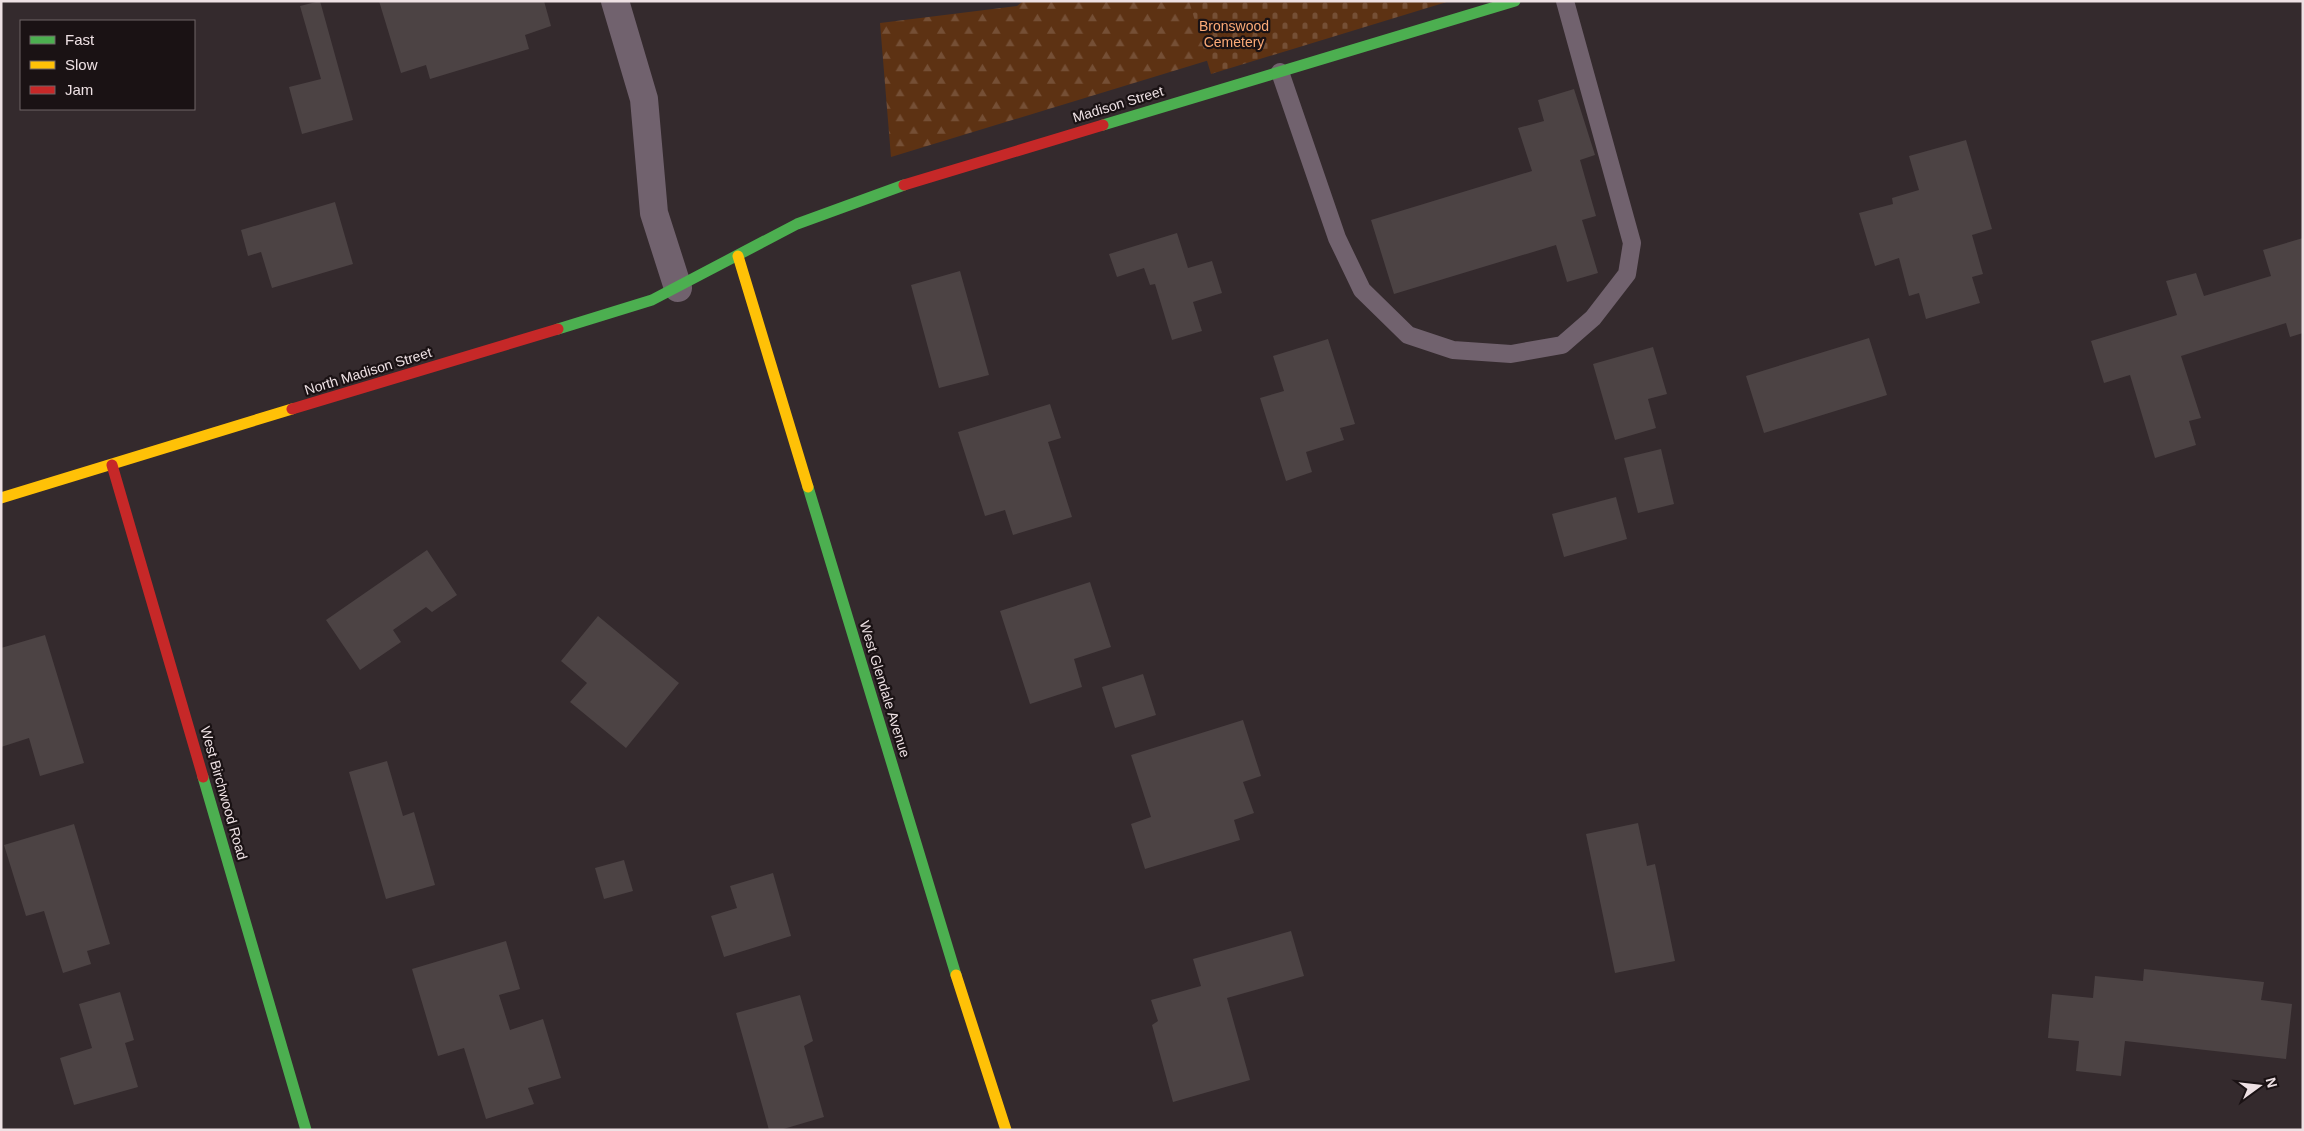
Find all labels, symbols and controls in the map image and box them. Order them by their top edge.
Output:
park label: Bronswood Cemetery [1199,18,1269,50]
legend [20,20,195,110]
text: Fast [65,31,95,48]
text: Slow [65,56,98,73]
text: Jam [65,81,93,98]
street label: Madison Street [1071,83,1165,125]
street label: North Madison Street [302,344,434,398]
street label: West Glendale Avenue [857,619,913,759]
street label: West Birchwood Road [197,724,251,862]
north arrow [2234,1061,2284,1111]
text: N [2263,1076,2281,1090]

